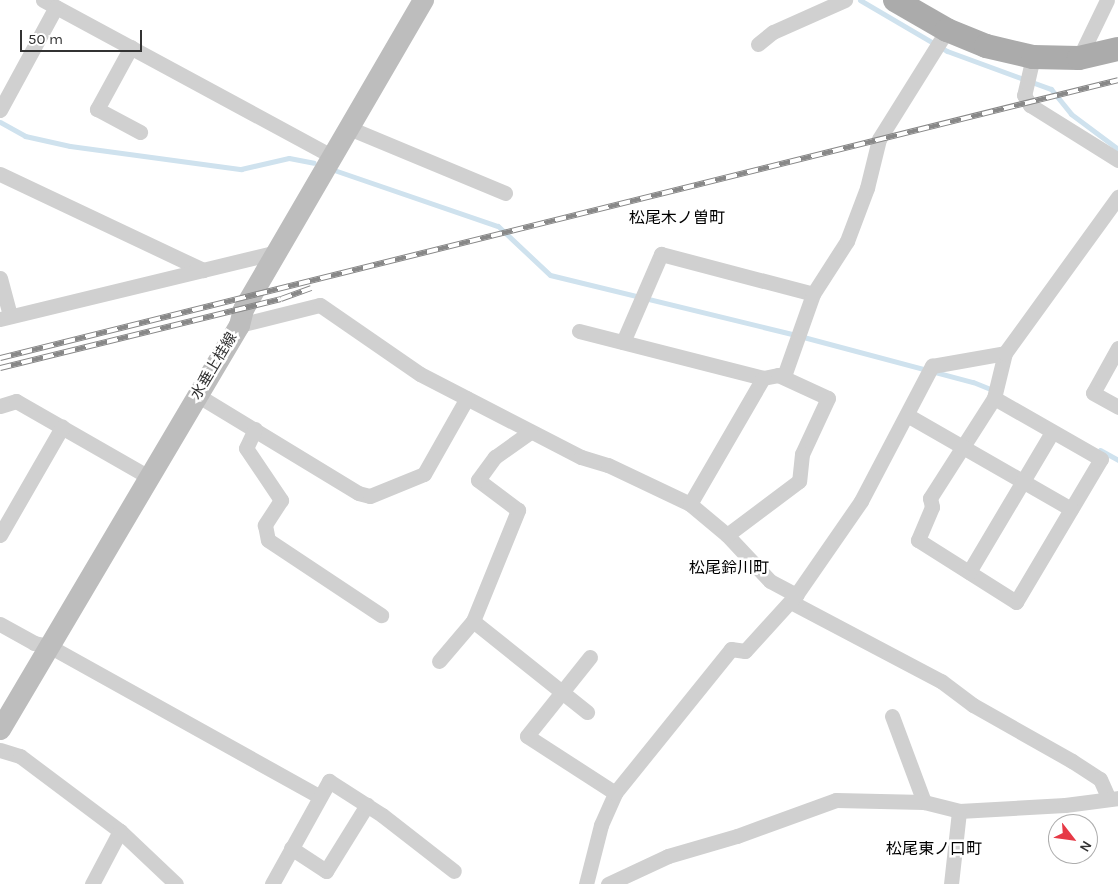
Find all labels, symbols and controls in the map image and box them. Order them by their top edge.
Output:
scale bar [22,20,145,52]
text: 50 m [28,30,63,48]
district label: 松尾木ノ曽町 [629,208,725,228]
street label: 水垂上桂線 [187,329,241,403]
district label: 松尾鈴川町 [689,558,769,578]
north arrow [1048,814,1098,864]
text: N [1076,838,1095,855]
district label: 松尾東ノ口町 [886,839,982,859]

